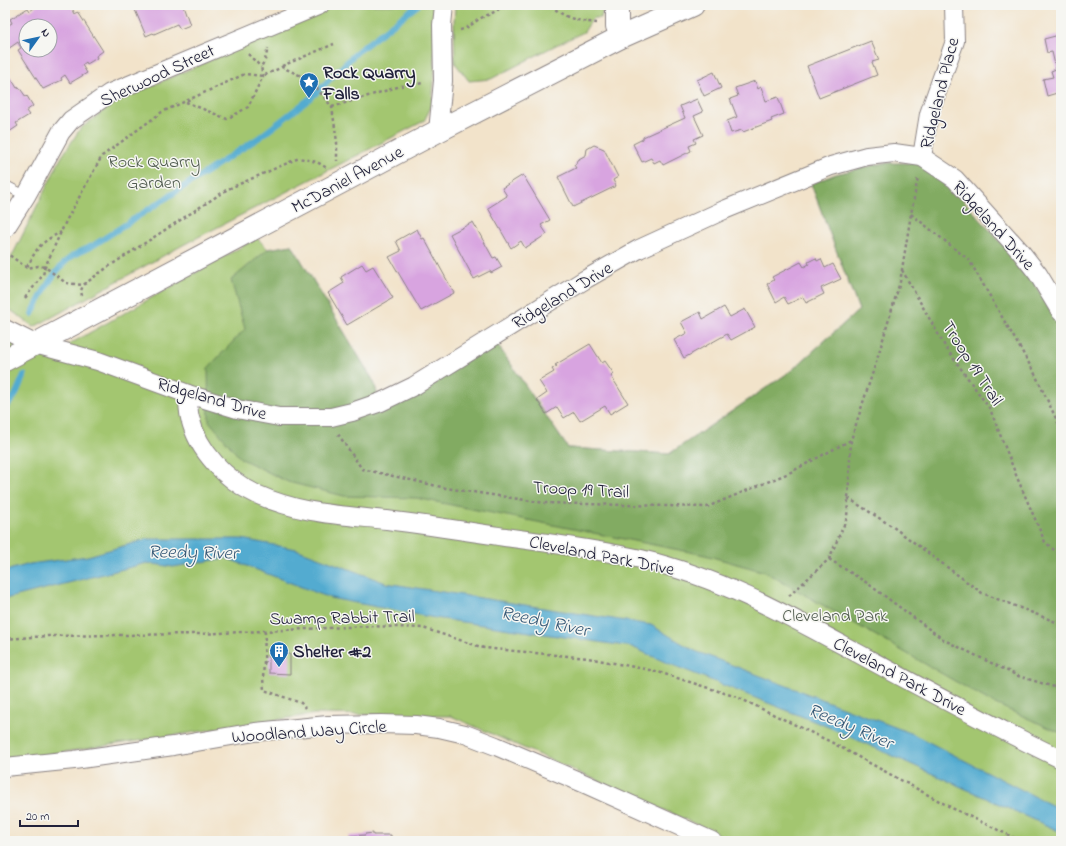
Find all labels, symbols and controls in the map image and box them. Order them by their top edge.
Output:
north arrow [18,18,58,58]
text: N [37,26,54,41]
street label: Ridgeland Place [915,34,969,152]
street label: Sherwood Street [96,39,220,115]
place label: Rock Quarry Falls [322,61,415,108]
place icon: Rock Quarry Falls [298,71,320,99]
street label: McDaniel Avenue [287,140,409,221]
park label: Rock Quarry Garden [108,150,200,197]
street label: Ridgeland Drive [944,176,1041,278]
street label: Ridgeland Drive [508,256,620,338]
street label: Troop 19 Trail [934,317,1008,412]
street label: Ridgeland Drive [153,372,270,429]
street label: Troop 19 Trail [532,475,630,507]
street label: Cleveland Park Drive [527,530,677,584]
water label: Reedy River [148,539,240,568]
water label: Reedy River [498,600,593,645]
park label: Cleveland Park [782,604,888,630]
street label: Swamp Rabbit Trail [269,605,415,633]
street label: Cleveland Park Drive [828,632,971,724]
building icon: Shelter #2 [268,640,290,668]
place label: Shelter #2 [293,640,371,666]
water label: Reedy River [803,697,899,758]
street label: Woodland Way Circle [231,715,388,751]
scale bar [20,802,78,828]
text: 20 m [26,808,49,826]

